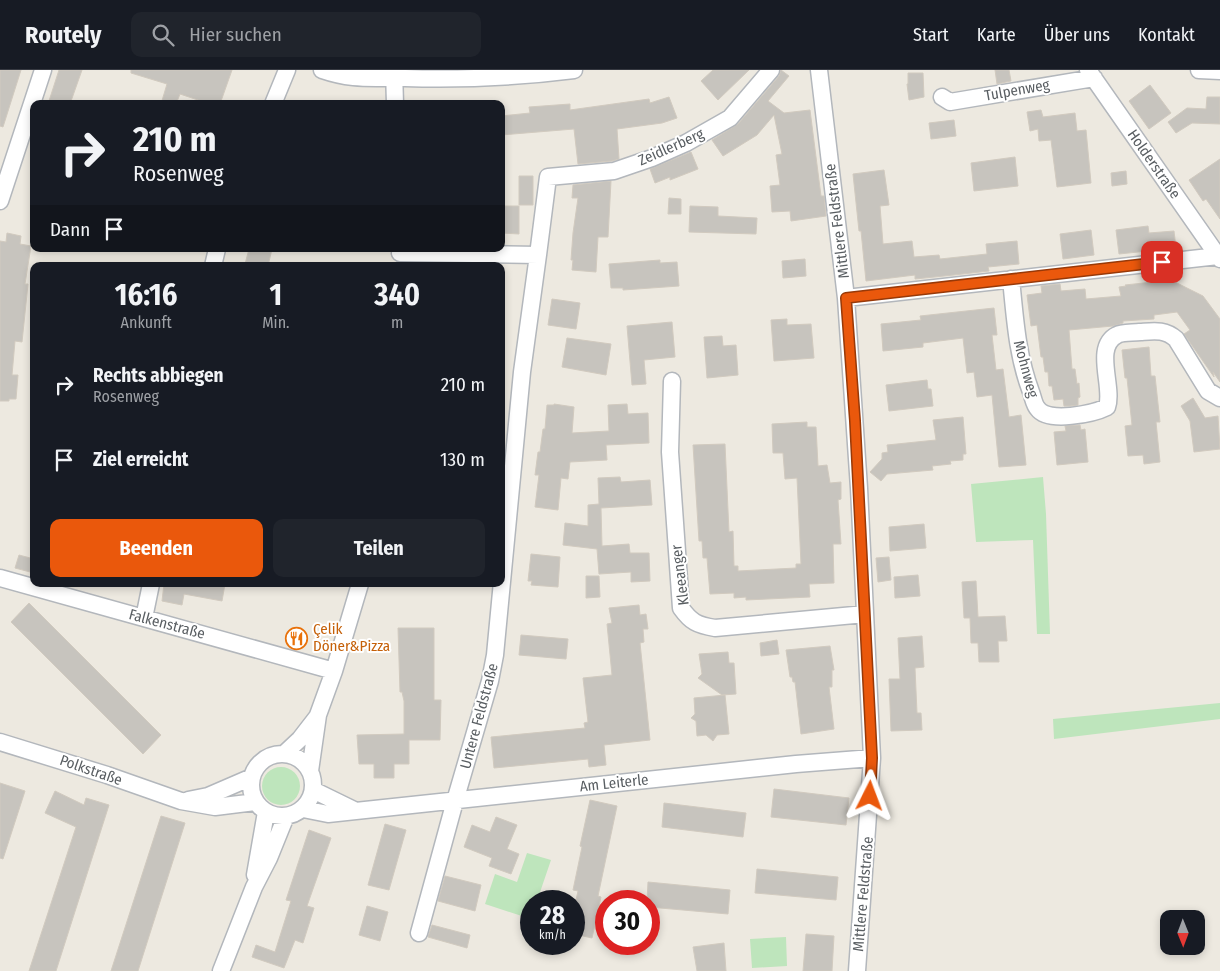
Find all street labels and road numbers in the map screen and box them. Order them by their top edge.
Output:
street label: Tulpenweg [983,75,1051,105]
street label: Zeidlerberg [635,125,707,169]
street label: Holderstraße [1124,126,1184,202]
street label: Mittlere Feldstraße [821,163,853,279]
street label: Mohnweg [1010,338,1042,400]
street label: Kleeanger [667,543,693,606]
street label: Falkenstraße [127,605,207,643]
street label: Untere Feldstraße [456,661,502,771]
street label: Polkstraße [57,751,125,789]
street label: Am Leiterle [579,770,649,796]
street label: Mittlere Feldstraße [849,836,877,952]

